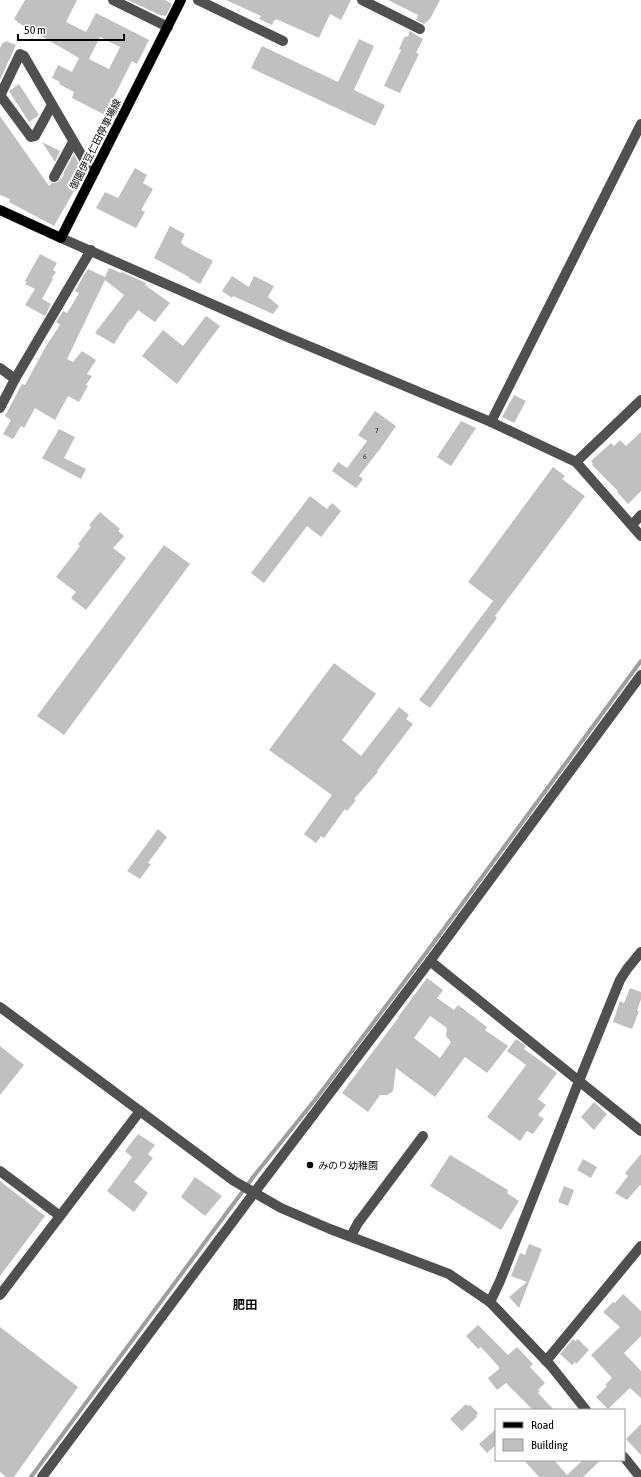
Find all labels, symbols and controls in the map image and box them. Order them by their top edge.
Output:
scale bar [18,16,124,42]
text: 50 m [24,23,46,37]
street label: 御園伊豆仁田停車場線 [68,97,123,191]
house number: 7 [375,426,379,435]
house number: 6 [363,452,367,461]
marker: みのり幼稚園 [305,1160,315,1170]
place label: みのり幼稚園 [318,1160,378,1171]
district label: 肥田 [233,1298,257,1312]
legend [495,1409,625,1461]
text: Road [531,1418,554,1432]
text: Building [531,1438,569,1452]

